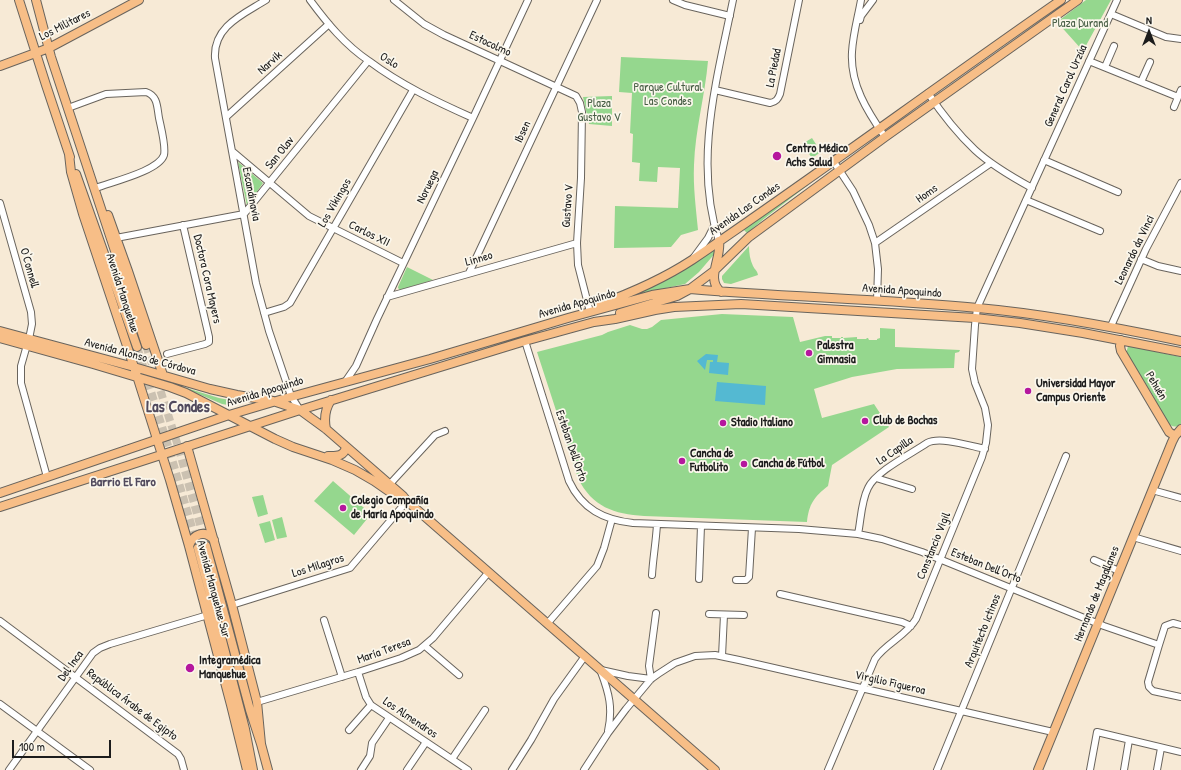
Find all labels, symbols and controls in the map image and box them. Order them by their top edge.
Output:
street label: Los Militares [37,6,93,44]
north arrow [1129,12,1169,52]
text: N [1146,13,1152,27]
park label: Plaza Durand [1052,17,1108,31]
street label: Estocolmo [467,28,513,60]
street label: General Carol Urzúa [1041,43,1091,129]
street label: La Piedad [763,47,785,89]
street label: Narvik [255,48,285,78]
street label: Oslo [377,50,401,72]
park label: Parque Cultural Las Condes [634,81,702,109]
park label: Plaza Gustavo V [577,97,621,125]
street label: Ibsen [512,119,534,145]
street label: San Olav [263,134,297,172]
place label: Centro Médico Achs Salud [786,142,848,170]
marker: Centro Médico Achs Salud [771,150,783,162]
street label: Escandinavia [239,166,263,222]
street label: Noruega [414,168,442,206]
street label: Los Vikingos [315,176,355,230]
street label: Avenida Las Condes [707,179,783,239]
street label: Homs [913,181,941,207]
street label: Gustavo V [559,184,577,228]
street label: Leonardo da Vinci [1112,213,1158,287]
street label: Carlos XII [346,218,392,250]
street label: Doctora Cora Mayers [190,233,224,325]
street label: O'Connell [16,246,42,290]
street label: Linneo [464,248,494,270]
street label: Avenida Manquehue [102,251,142,335]
street label: Avenida Apoquindo [862,281,942,301]
street label: Avenida Apoquindo [537,286,617,322]
street label: Avenida Alonso de Córdova [83,335,197,379]
place label: Palestra Gimnasia [817,339,856,367]
marker: Palestra Gimnasia [804,348,814,358]
street label: Pehuén [1142,369,1170,403]
street label: Avenida Apoquindo [225,373,305,411]
place label: Universidad Mayor Campus Oriente [1036,377,1115,405]
marker: Universidad Mayor Campus Oriente [1023,386,1033,396]
district label: Las Condes [146,398,210,418]
street label: Esteban Dell'Orto [552,408,590,484]
place label: Club de Bochas [873,414,937,428]
place label: Stadio Italiano [731,416,793,430]
marker: Club de Bochas [860,416,870,426]
marker: Stadio Italiano [718,418,728,428]
street label: La Capilla [874,434,916,468]
place label: Cancha de Futbolito [690,447,733,475]
marker: Cancha de Futbolito [677,456,687,466]
place label: Cancha de Fútbol [752,457,824,471]
marker: Cancha de Fútbol [739,459,749,469]
district label: Barrio El Faro [90,475,156,491]
place label: Colegio Compañía de María Apoquindo [351,494,434,522]
marker: Colegio Compañía de María Apoquindo [338,503,348,513]
street label: Constancio Vigil [914,510,954,582]
street label: Avenida Manquehue Sur [193,539,233,639]
street label: Hernando de Magallanes [1071,544,1123,644]
street label: Esteban Dell'Orto [949,545,1023,587]
street label: Los Milagros [290,551,346,581]
street label: Arquitecto Ictinos [962,592,1004,670]
street label: María Teresa [355,635,413,667]
street label: Del Inca [55,648,87,684]
place label: Integramédica Manquehue [199,654,260,682]
marker: Integramédica Manquehue [184,662,196,674]
street label: República Árabe de Egipto [84,666,180,744]
street label: Virgilio Figueroa [853,668,927,698]
street label: Los Almendros [380,694,440,742]
scale bar [14,732,113,758]
text: 100 m [19,738,45,755]

